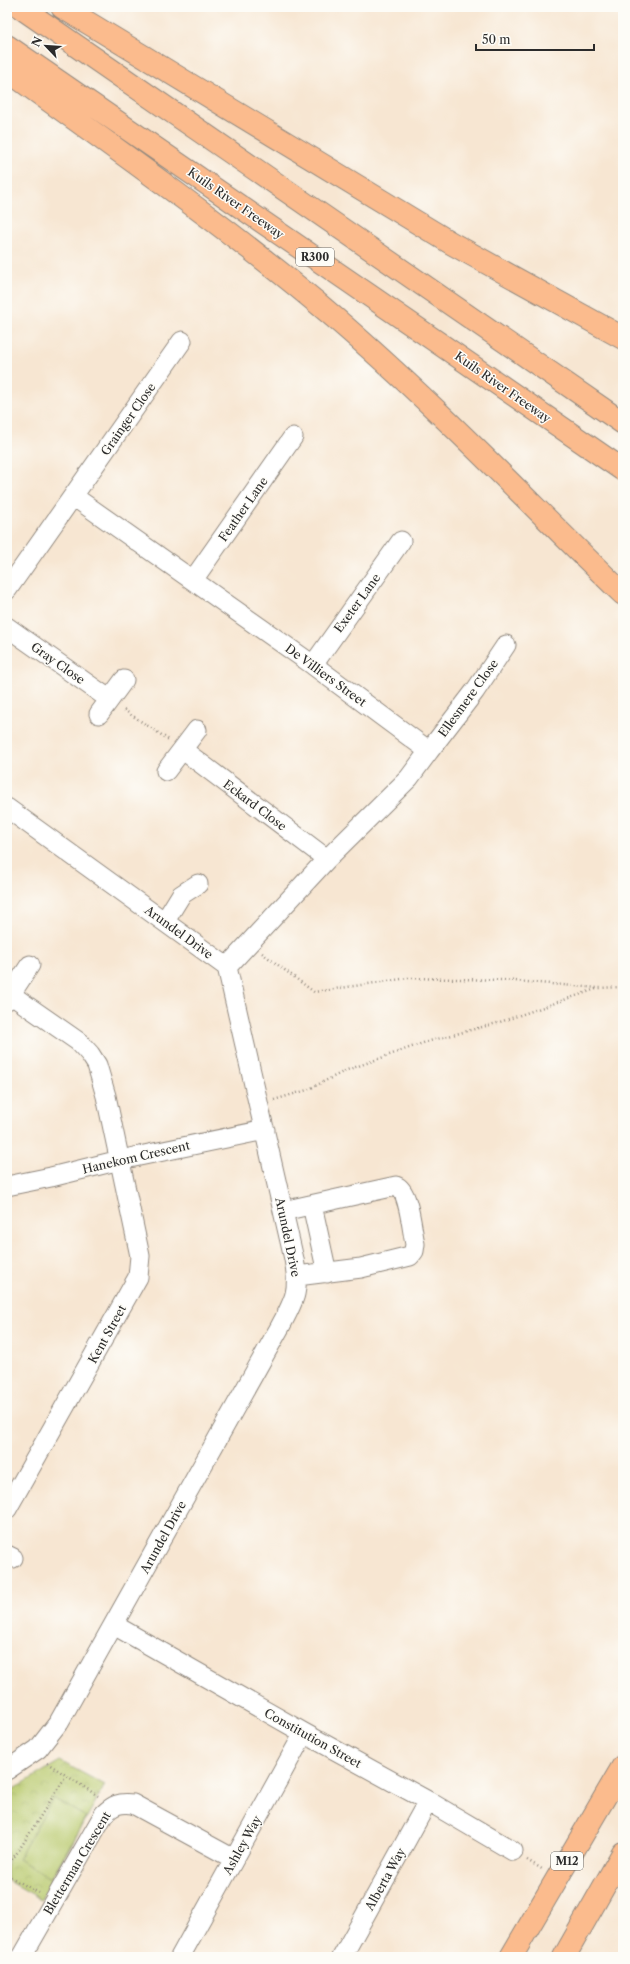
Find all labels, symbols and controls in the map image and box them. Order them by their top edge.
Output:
north arrow [26,26,66,66]
scale bar [476,26,594,52]
text: 50 m [482,32,511,47]
text: N [29,34,45,49]
street label: Kuils River Freeway [185,164,287,242]
road number: R300 [296,248,334,266]
street label: Kuils River Freeway [452,348,554,426]
street label: Grainger Close [97,380,159,458]
street label: Feather Lane [215,474,271,544]
street label: Exeter Lane [331,570,384,635]
street label: Gray Close [28,639,88,687]
street label: De Villiers Street [283,641,370,710]
street label: Ellesmere Close [435,656,501,740]
street label: Eckard Close [220,776,290,834]
street label: Arundel Drive [141,902,216,962]
street label: Hanekom Crescent [81,1137,192,1177]
street label: Arundel Drive [272,1195,304,1278]
street label: Kent Street [85,1301,130,1366]
street label: Arundel Drive [136,1498,189,1577]
street label: Constitution Street [262,1705,365,1771]
street label: Bletterman Crescent [40,1808,114,1917]
street label: Ashley Way [219,1812,265,1878]
street label: Alberta Way [361,1845,409,1914]
road number: M12 [551,1852,583,1870]

